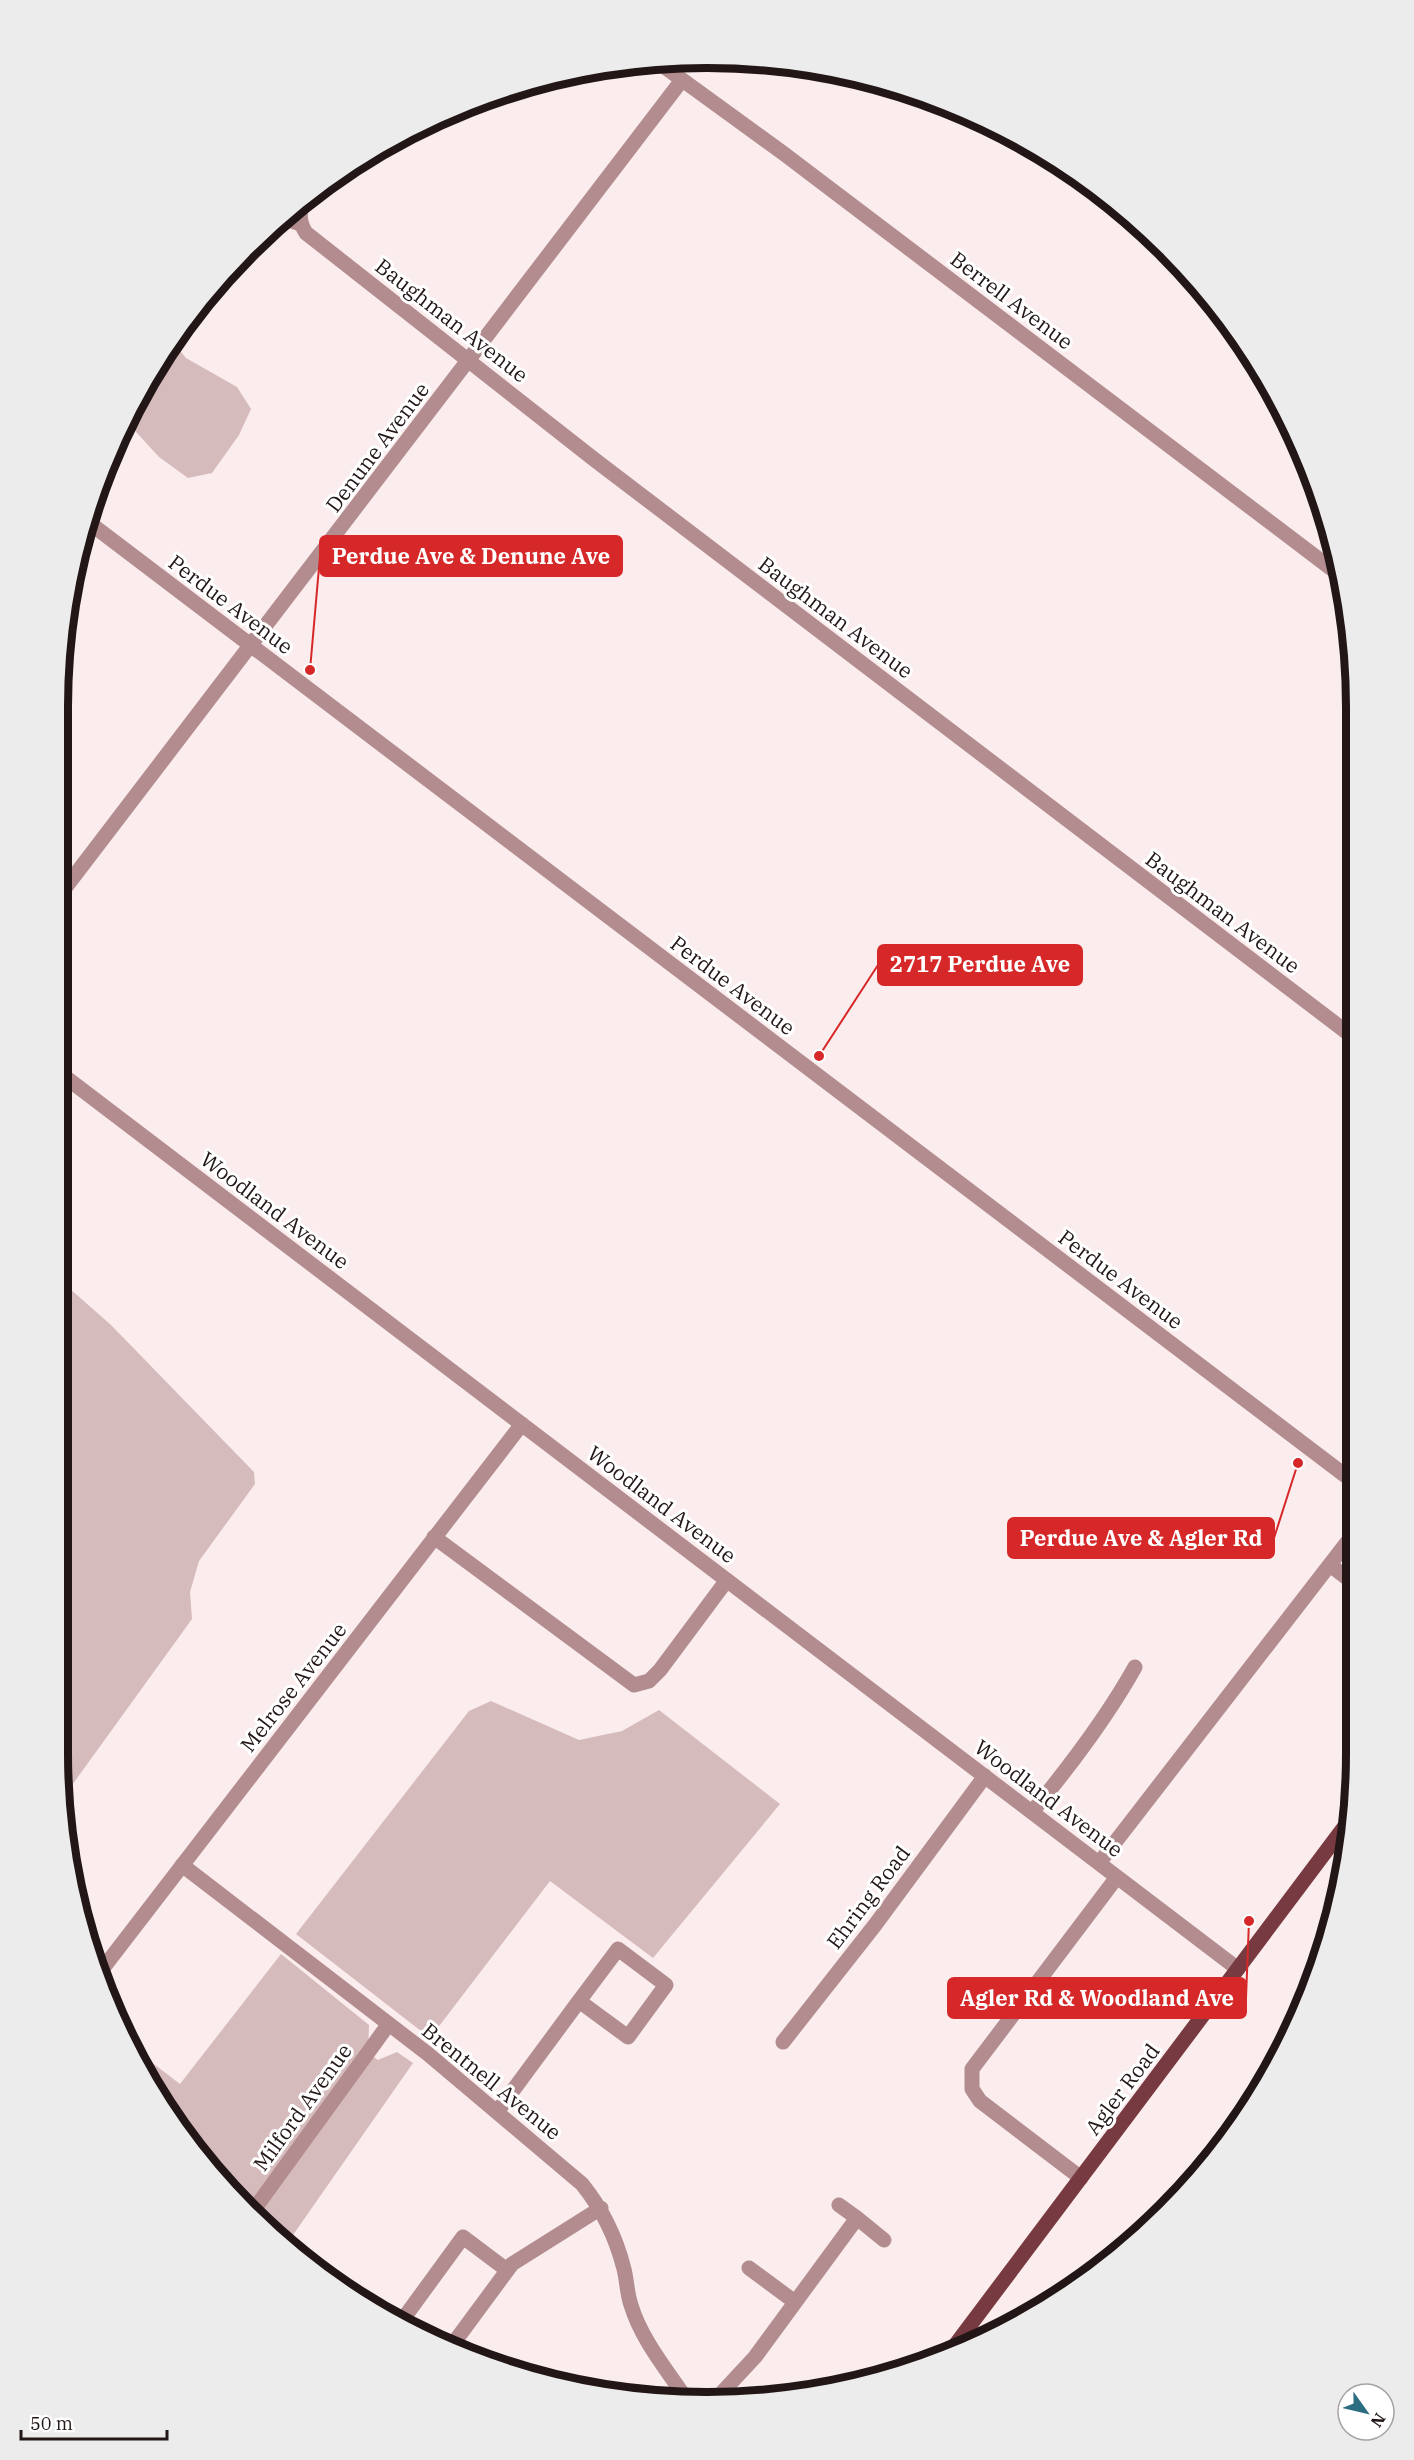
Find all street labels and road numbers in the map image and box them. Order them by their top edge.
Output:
street label: Berrell Avenue [945,245,1079,355]
street label: Baughman Avenue [370,252,534,388]
street label: Denune Avenue [319,376,435,518]
street label: Perdue Avenue [163,548,299,660]
street label: Baughman Avenue [753,550,919,684]
street label: Baughman Avenue [1140,845,1306,979]
street label: Perdue Avenue [665,929,801,1041]
street label: Woodland Avenue [195,1145,355,1275]
street label: Perdue Avenue [1053,1223,1189,1335]
street label: Woodland Avenue [582,1439,742,1569]
street label: Melrose Avenue [234,1616,352,1758]
street label: Woodland Avenue [969,1733,1129,1863]
street label: Ehring Road [820,1840,916,1954]
street label: Brentnell Avenue [417,2016,567,2146]
street label: Agler Road [1078,2037,1166,2140]
street label: Milford Avenue [246,2038,358,2176]

